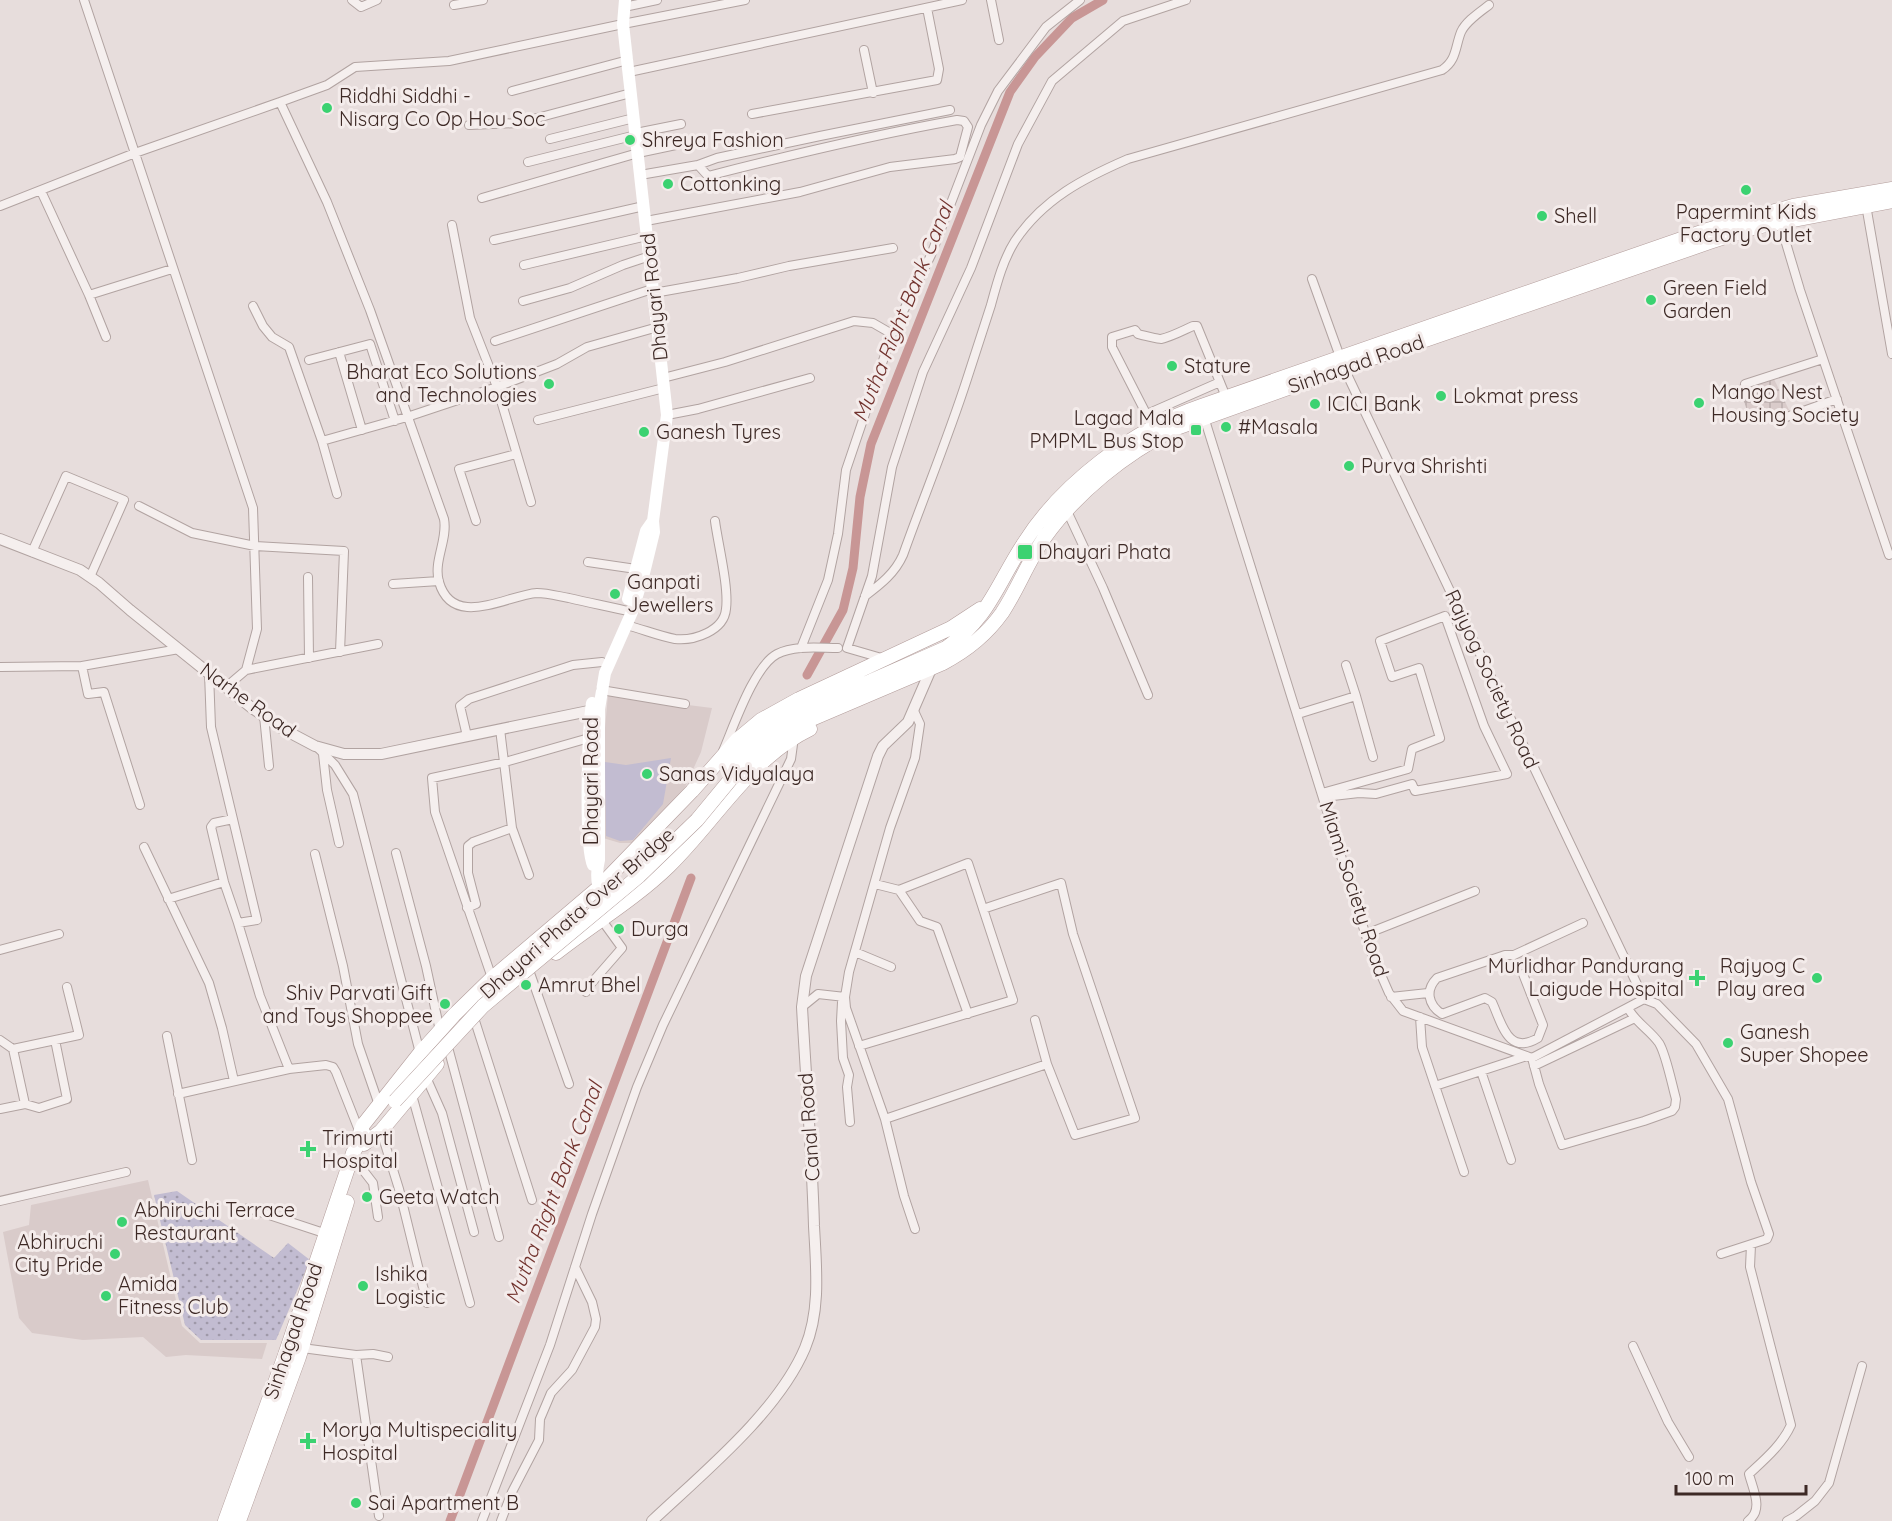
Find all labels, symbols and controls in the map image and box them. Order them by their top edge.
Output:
place label: Riddhi Siddhi - Nisarg Co Op Hou Soc [339,83,545,131]
marker: Riddhi Siddhi - Nisarg Co Op Hou Soc [320,101,334,115]
place label: Shreya Fashion [642,127,784,152]
marker: Shreya Fashion [623,133,637,147]
place label: Cottonking [680,171,781,196]
marker: Cottonking [661,177,675,191]
marker: Papermint Kids Factory Outlet [1739,183,1753,197]
water label: Mutha Right Bank Canal [846,196,959,425]
place label: Papermint Kids Factory Outlet [1676,199,1816,247]
place label: Shell [1554,203,1597,228]
marker: Shell [1535,209,1549,223]
street label: Dhayari Road [634,232,673,362]
place label: Green Field Garden [1663,275,1767,323]
marker: Green Field Garden [1644,293,1658,307]
street label: Sinhagad Road [1285,329,1427,399]
place label: Stature [1184,353,1251,378]
place label: Bharat Eco Solutions and Technologies [346,359,537,407]
marker: Stature [1165,359,1179,373]
marker: Bharat Eco Solutions and Technologies [542,377,556,391]
place label: Mango Nest Housing Society [1711,379,1859,427]
place label: Lokmat press [1453,383,1578,408]
marker: Lokmat press [1434,389,1448,403]
place label: ICICI Bank [1327,391,1421,416]
marker: Mango Nest Housing Society [1692,396,1706,410]
marker: ICICI Bank [1308,397,1322,411]
place label: Lagad Mala PMPML Bus Stop [1030,405,1184,453]
place label: #Masala [1238,414,1318,439]
place label: Ganesh Tyres [656,419,781,444]
marker: #Masala [1219,420,1233,434]
marker: Lagad Mala PMPML Bus Stop [1189,423,1203,437]
marker: Ganesh Tyres [637,425,651,439]
place label: Purva Shrishti [1361,453,1487,478]
marker: Purva Shrishti [1342,459,1356,473]
place label: Dhayari Phata [1038,539,1171,564]
marker: Dhayari Phata [1016,543,1034,561]
place label: Ganpati Jewellers [627,569,713,617]
street label: Rajyog Society Road [1440,585,1545,772]
marker: Ganpati Jewellers [608,587,622,601]
street label: Narhe Road [196,657,301,743]
street label: Dhayari Road [578,717,603,845]
place label: Sanas Vidyalaya [659,761,814,786]
marker: Sanas Vidyalaya [640,767,654,781]
street label: Miami Society Road [1314,798,1395,980]
street label: Dhayari Phata Over Bridge [474,821,679,1004]
place label: Durga [631,916,689,941]
marker: Durga [612,922,626,936]
place label: Murlidhar Pandurang Laigude Hospital [1488,953,1684,1001]
place label: Rajyog C Play area [1717,953,1805,1001]
marker: Murlidhar Pandurang Laigude Hospital [1688,969,1706,987]
marker: Rajyog C Play area [1810,971,1824,985]
place label: Amrut Bhel [538,972,641,997]
marker: Amrut Bhel [519,978,533,992]
place label: Shiv Parvati Gift and Toys Shoppee [262,980,433,1028]
marker: Shiv Parvati Gift and Toys Shoppee [438,997,452,1011]
place label: Ganesh Super Shopee [1740,1019,1869,1067]
marker: Ganesh Super Shopee [1721,1036,1735,1050]
street label: Canal Road [792,1072,825,1182]
water label: Mutha Right Bank Canal [499,1076,608,1307]
place label: Trimurti Hospital [322,1125,398,1173]
marker: Trimurti Hospital [299,1140,317,1158]
place label: Geeta Watch [379,1184,500,1209]
marker: Geeta Watch [360,1190,374,1204]
place label: Abhiruchi Terrace Restaurant [134,1197,295,1245]
marker: Abhiruchi Terrace Restaurant [115,1215,129,1229]
place label: Abhiruchi City Pride [15,1229,103,1277]
marker: Abhiruchi City Pride [108,1247,122,1261]
street label: Sinhagad Road [258,1260,328,1402]
place label: Ishika Logistic [375,1261,445,1309]
place label: Amida Fitness Club [118,1271,229,1319]
marker: Ishika Logistic [356,1279,370,1293]
marker: Amida Fitness Club [99,1289,113,1303]
place label: Morya Multispeciality Hospital [322,1417,517,1465]
marker: Morya Multispeciality Hospital [299,1432,317,1450]
scale bar [1676,1458,1806,1496]
text: 100 m [1685,1467,1734,1490]
place label: Sai Apartment B [368,1490,519,1515]
marker: Sai Apartment B [349,1496,363,1510]

